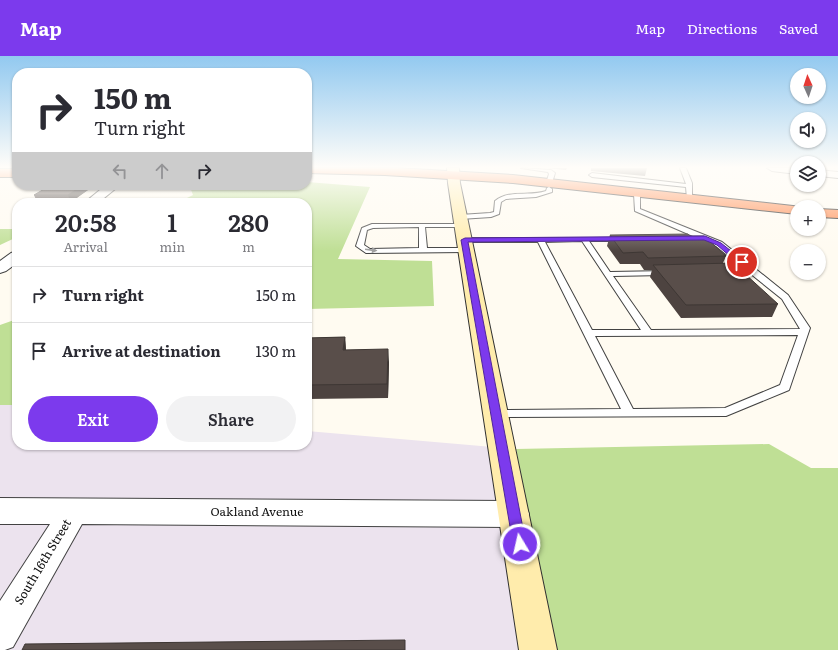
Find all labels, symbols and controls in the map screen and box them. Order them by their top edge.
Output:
text: Map [20,14,62,42]
text: Map [635,18,665,38]
text: Directions [687,18,757,38]
text: Saved [779,18,818,38]
north arrow [790,68,826,104]
map controls [790,68,826,280]
text: 150 m [94,76,172,118]
icon: right [28,84,80,136]
button: sound [790,112,826,148]
text: Turn right [94,114,185,141]
button: layers [790,156,826,192]
icon: left [109,160,131,182]
icon: ahead [151,160,173,182]
icon: right [193,160,215,182]
button: + [790,200,826,236]
text: 20:58 [55,204,116,239]
text: 1 [167,204,177,239]
text: 280 [228,204,269,239]
text: Arrival [64,237,108,256]
text: min [160,237,185,256]
text: m [242,237,255,256]
button: − [790,244,826,280]
pin [725,245,759,279]
one-way arrow [365,247,377,253]
icon: arrive [731,251,753,273]
text: Turn right [62,283,144,306]
text: 150 m [256,283,296,306]
icon: right [28,284,50,306]
text: Arrive at destination [62,339,221,362]
text: 130 m [256,339,296,362]
icon: arrive [28,340,50,362]
button: Exit [28,396,158,442]
button: Share [166,396,296,442]
street label: Oakland Avenue [210,502,304,520]
street label: South 16th Street [9,515,75,608]
position arrow [499,523,541,565]

